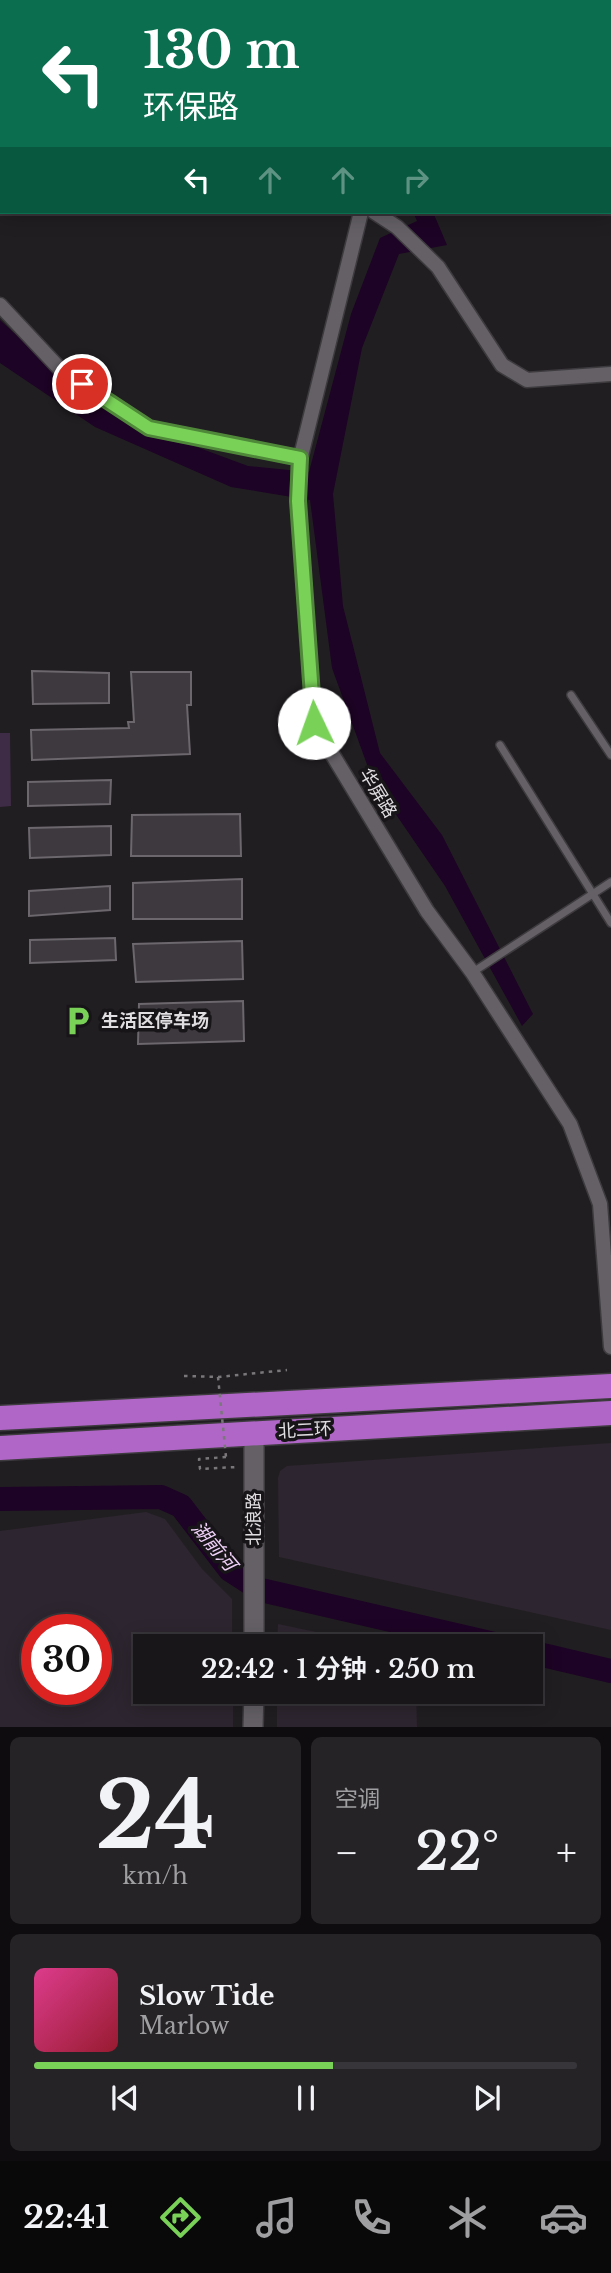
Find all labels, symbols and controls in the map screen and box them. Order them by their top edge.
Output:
text: 130 m [143,20,300,81]
icon: left [28,28,119,119]
text: 环保路 [143,87,239,127]
icon: left [178,161,216,199]
icon: ahead [251,161,289,199]
icon: ahead [324,161,362,199]
icon: right [397,161,435,199]
pin [52,354,112,414]
icon: arrive [63,365,101,403]
position arrow [277,686,351,760]
street label: 华屏路 [355,764,401,822]
parking icon: 生活区停车场 [61,1004,95,1038]
place label: 生活区停车场 [101,1010,209,1032]
street label: 北二环 [277,1418,333,1442]
street label: 北浪路 [243,1492,265,1546]
water label: 湖前河 [187,1517,244,1578]
speed limit sign: 30 [21,1614,112,1705]
text: 22:42 · 1 分钟 · 250 m [201,1653,475,1685]
text: 24 [95,1760,215,1873]
text: 空调 [335,1785,381,1813]
text: 22° [415,1820,499,1884]
text: − [335,1829,359,1876]
text: + [556,1829,577,1876]
text: km/h [123,1862,188,1890]
text: Slow Tide [139,1980,275,2012]
text: Marlow [139,2012,229,2040]
icon: previous [106,2079,144,2117]
icon: pause [287,2079,325,2117]
icon: next [468,2079,506,2117]
icon: directions [156,2193,205,2242]
icon: music [252,2193,301,2242]
icon: phone [347,2193,396,2242]
icon: climate [443,2193,492,2242]
icon: car [539,2193,588,2242]
text: 22:41 [23,2197,109,2237]

